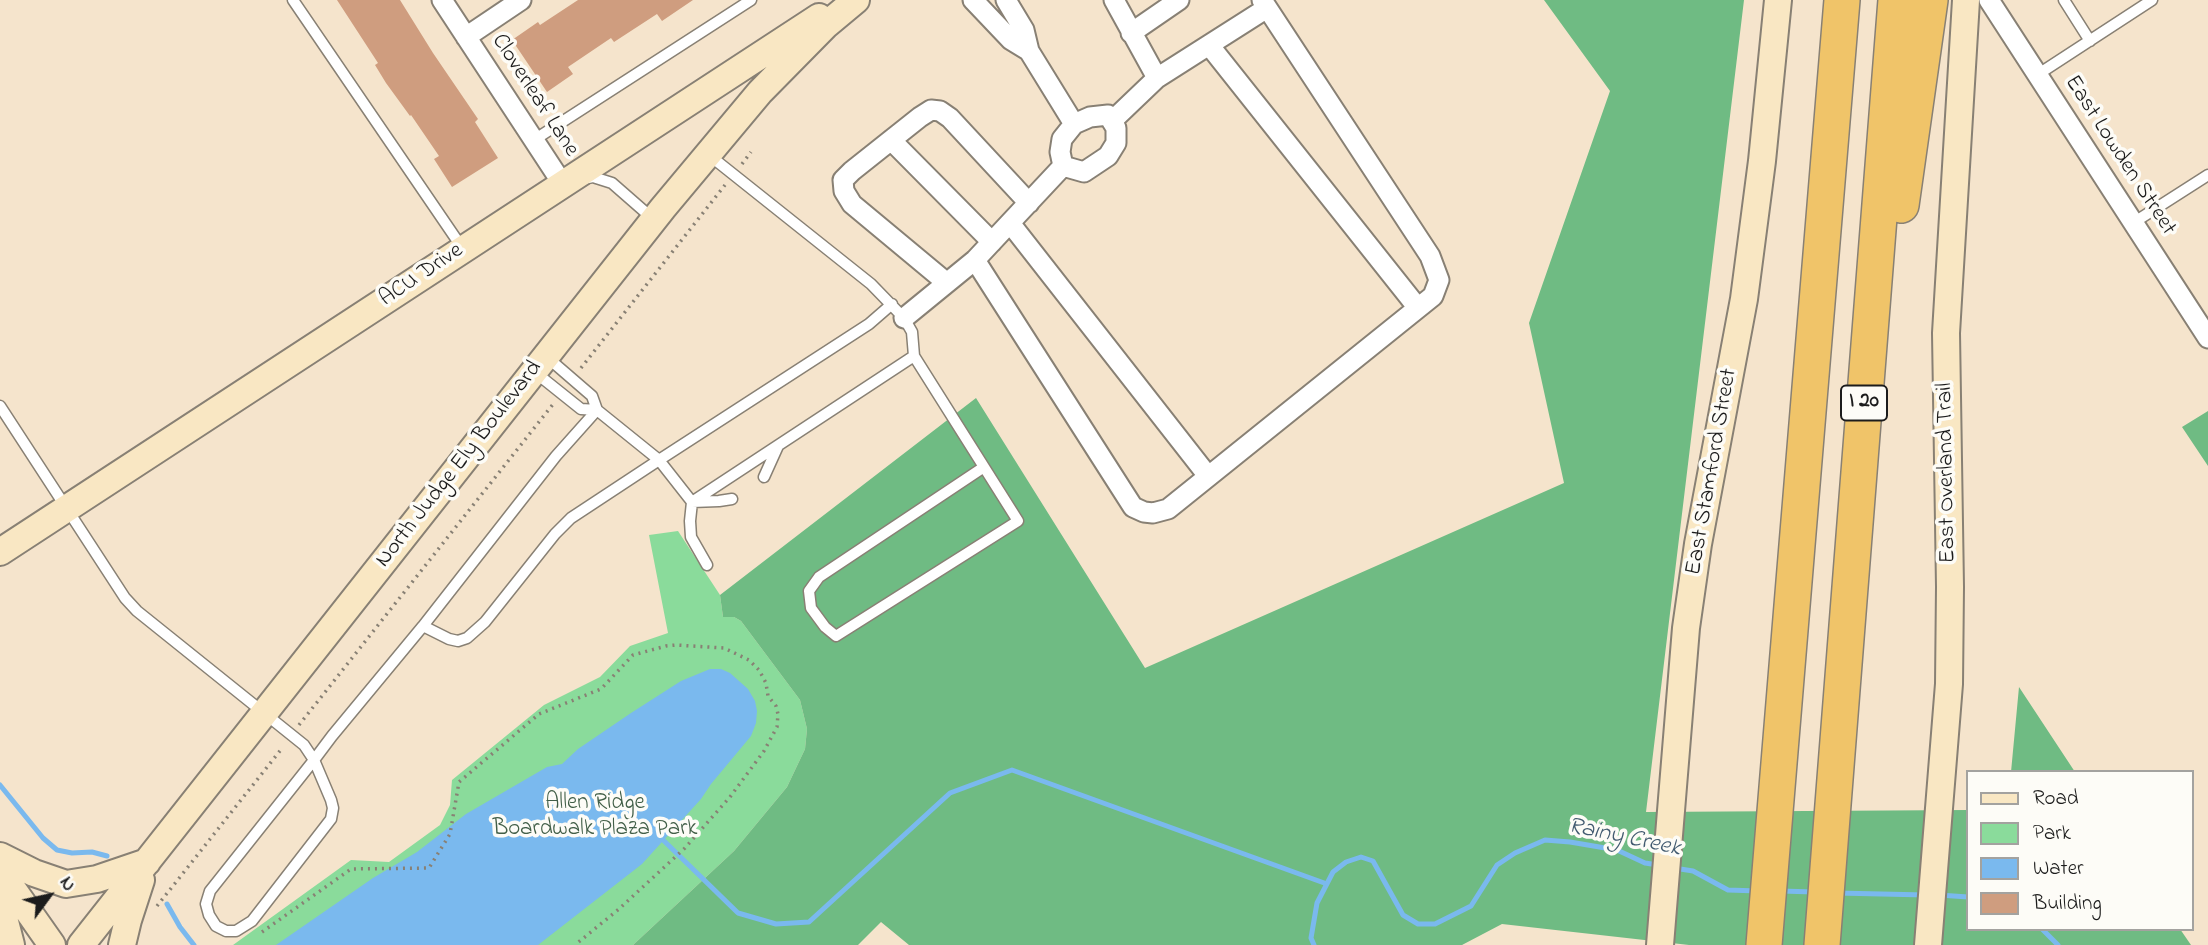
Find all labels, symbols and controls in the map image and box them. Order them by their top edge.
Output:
street label: Cloverleaf Lane [484,29,584,163]
street label: East Lowden Street [2057,71,2181,241]
street label: ACU Drive [375,238,469,314]
street label: North Judge Ely Boulevard [371,356,549,574]
street label: East Stamford Street [1681,367,1745,577]
street label: East Overland Trail [1933,382,1963,564]
road number: I 20 [1841,386,1887,420]
legend [1966,770,2194,931]
text: Road [2033,784,2079,814]
park label: Allen Ridge Boardwalk Plaza Park [493,790,697,844]
water label: Rainy Creek [1565,813,1683,865]
text: Park [2033,819,2071,849]
text: Water [2033,854,2084,884]
north arrow [14,861,84,931]
text: N [52,872,82,897]
text: Building [2033,889,2102,919]

